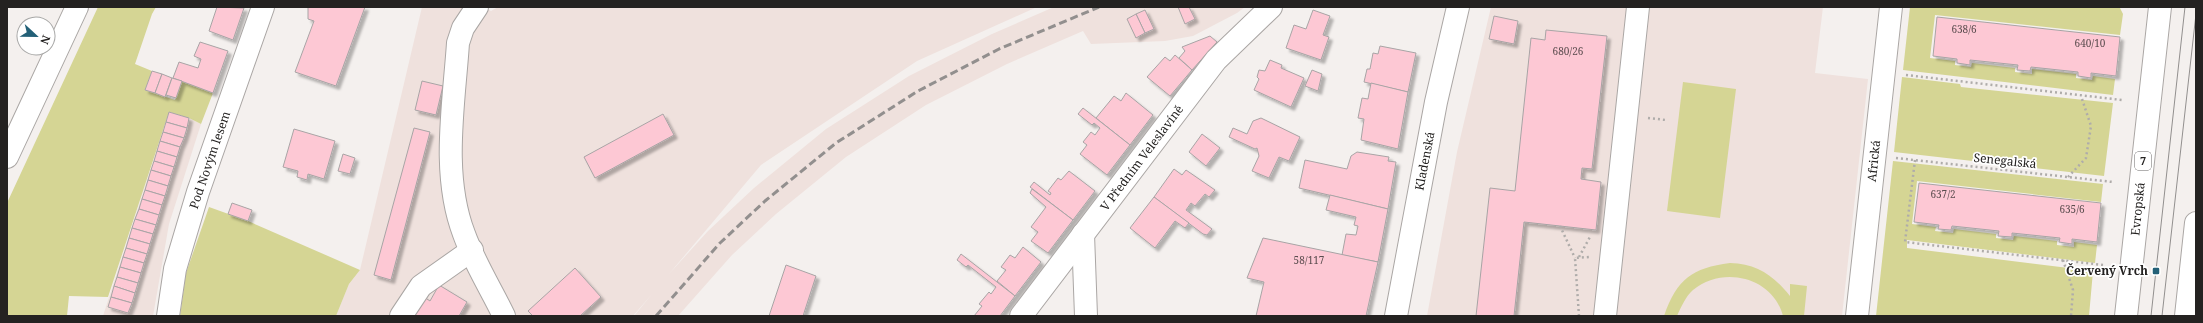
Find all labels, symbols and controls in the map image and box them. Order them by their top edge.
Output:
north arrow [16,16,56,56]
house number: 638/6 [1951,22,1977,36]
text: N [37,33,54,47]
house number: 640/10 [2075,36,2106,50]
house number: 680/26 [1553,44,1584,58]
street label: V Předním Veleslavíně [1096,101,1187,214]
street label: Pod Novým lesem [185,109,234,211]
street label: Kladenská [1410,130,1439,192]
street label: Africká [1863,139,1884,183]
street label: Senegalská [1973,149,2038,172]
road number: 7 [2135,152,2151,170]
street label: Evropská [2126,181,2149,236]
house number: 637/2 [1930,187,1956,201]
house number: 635/6 [2059,202,2085,216]
house number: 58/117 [1294,253,1325,267]
place label: Červený Vrch [2066,262,2148,279]
marker: Červený Vrch [2151,266,2161,276]

